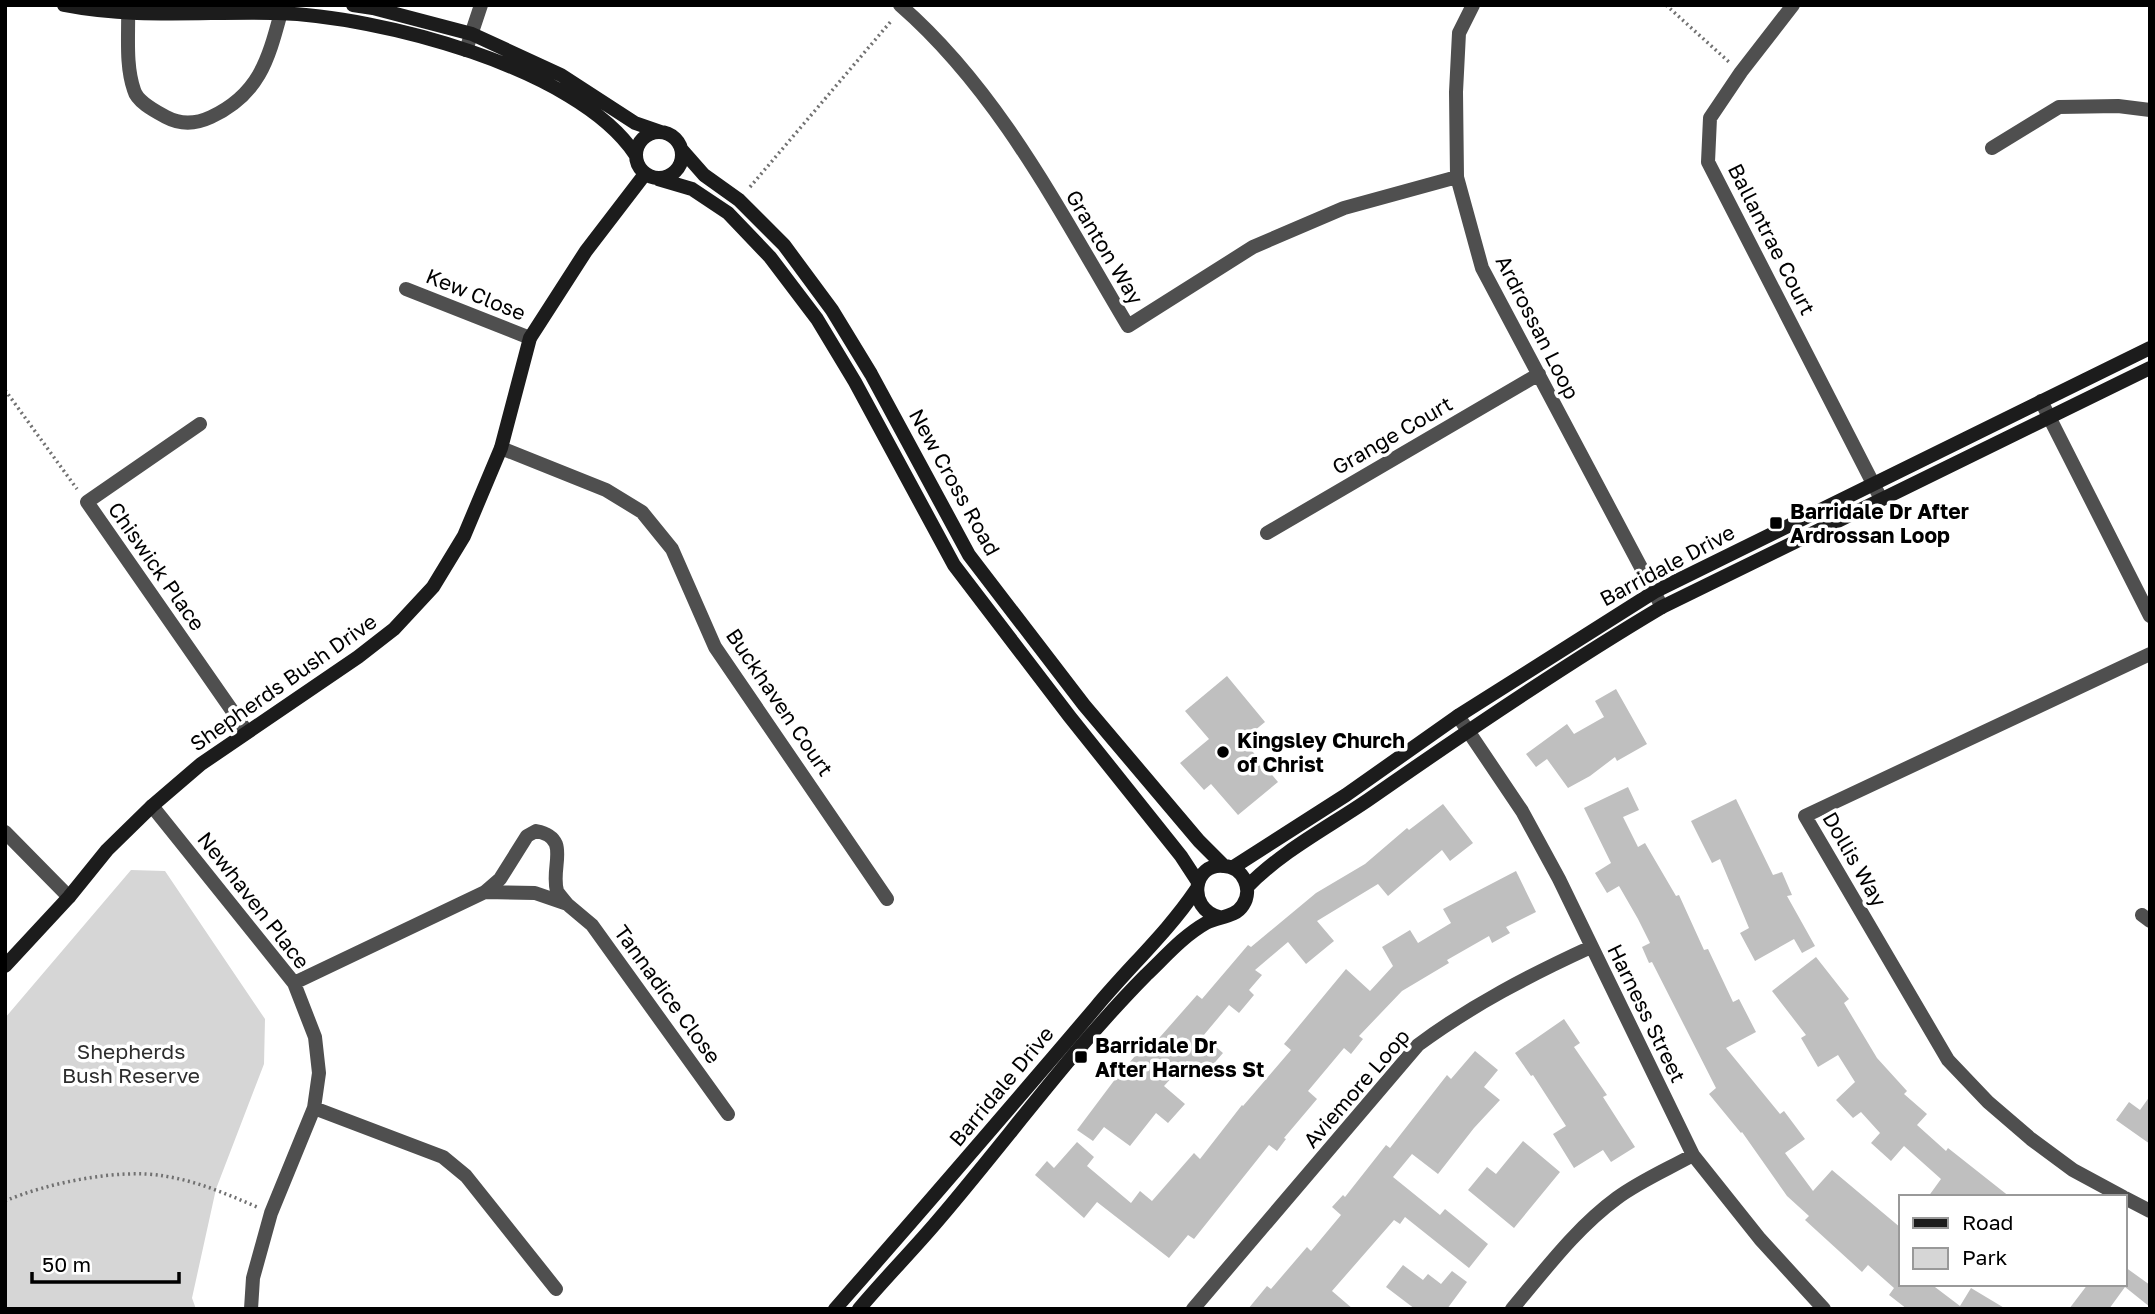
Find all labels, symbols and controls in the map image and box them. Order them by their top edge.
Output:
street label: Ballantrae Court [1723,159,1821,319]
street label: Granton Way [1061,185,1149,309]
street label: Ardrossan Loop [1491,251,1585,403]
street label: Kew Close [422,262,530,326]
street label: Grange Court [1327,390,1457,480]
street label: New Cross Road [904,404,1006,560]
street label: Chiswick Place [103,497,211,635]
place label: Barridale Dr After Ardrossan Loop [1790,498,1969,548]
marker: Barridale Dr After Ardrossan Loop [1768,515,1784,531]
street label: Barridale Drive [1595,519,1739,611]
street label: Shepherds Bush Drive [185,608,381,756]
street label: Buckhaven Court [721,623,839,781]
place label: Kingsley Church of Christ [1237,727,1405,777]
marker: Kingsley Church of Christ [1215,744,1231,760]
street label: Dollis Way [1817,807,1893,911]
street label: Newhaven Place [192,826,316,974]
street label: Tannadice Close [609,920,727,1068]
street label: Harness Street [1602,940,1692,1086]
street label: Barridale Drive [943,1021,1059,1151]
street label: Aviemore Loop [1297,1023,1415,1153]
place label: Barridale Dr After Harness St [1095,1032,1264,1082]
park label: Shepherds Bush Reserve [62,1038,200,1088]
marker: Barridale Dr After Harness St [1073,1049,1089,1065]
legend [1899,1195,2127,1286]
text: Road [1962,1209,2013,1235]
scale bar [32,1240,178,1284]
text: Park [1962,1244,2008,1270]
text: 50 m [42,1251,91,1277]

